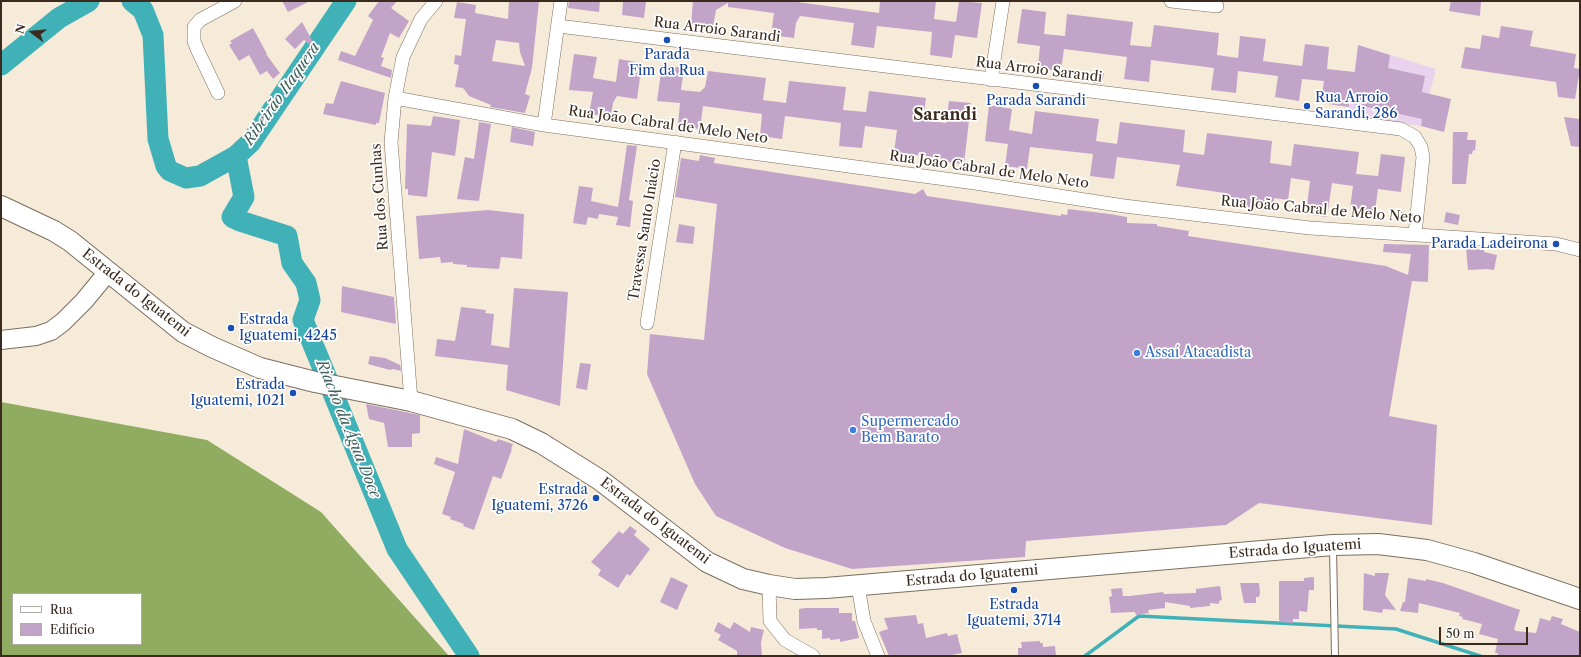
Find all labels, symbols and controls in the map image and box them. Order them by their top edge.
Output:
north arrow [12,12,52,52]
street label: Rua Arroio Sarandi [653,14,781,46]
text: N [12,22,29,35]
marker: Parada Fim da Rua [662,35,672,45]
water label: Ribeirão Itaquera [240,39,324,149]
place label: Parada Fim da Rua [629,47,705,80]
street label: Rua Arroio Sarandi [975,54,1103,86]
marker: Parada Sarandi [1031,81,1041,91]
place label: Rua Arroio Sarandi, 286 [1315,90,1397,122]
place label: Parada Sarandi [986,93,1086,109]
marker: Rua Arroio Sarandi, 286 [1302,101,1312,111]
street label: Rua João Cabral de Melo Neto [567,103,769,147]
district label: Sarandi [913,105,977,125]
street label: Rua dos Cunhas [368,143,392,251]
street label: Rua João Cabral de Melo Neto [888,148,1090,192]
street label: Travessa Santo Inácio [625,157,665,303]
street label: Rua João Cabral de Melo Neto [1220,193,1422,227]
place label: Parada Ladeirona [1431,236,1548,252]
marker: Parada Ladeirona [1551,239,1561,249]
street label: Estrada do Iguatemi [78,245,194,341]
place label: Estrada Iguatemi, 4245 [239,312,337,344]
marker: Estrada Iguatemi, 4245 [226,323,236,333]
place label: Assaí Atacadista [1145,345,1251,361]
marker: Assaí Atacadista [1132,348,1142,358]
water label: Riacho da Água Doce [312,357,384,501]
place label: Estrada Iguatemi, 1021 [190,377,285,410]
marker: Estrada Iguatemi, 1021 [288,388,298,398]
place label: Supermercado Bem Barato [861,414,959,446]
marker: Supermercado Bem Barato [848,425,858,435]
street label: Estrada do Iguatemi [597,474,713,568]
place label: Estrada Iguatemi, 3726 [491,482,588,514]
marker: Estrada Iguatemi, 3726 [591,493,601,503]
street label: Estrada do Iguatemi [1228,536,1362,562]
street label: Estrada do Iguatemi [905,562,1039,590]
marker: Estrada Iguatemi, 3714 [1009,585,1019,595]
legend [12,593,142,645]
place label: Estrada Iguatemi, 3714 [967,597,1061,630]
text: Rua [50,602,73,617]
scale bar [1441,619,1530,645]
text: Edifício [50,622,95,637]
text: 50 m [1446,626,1475,641]

